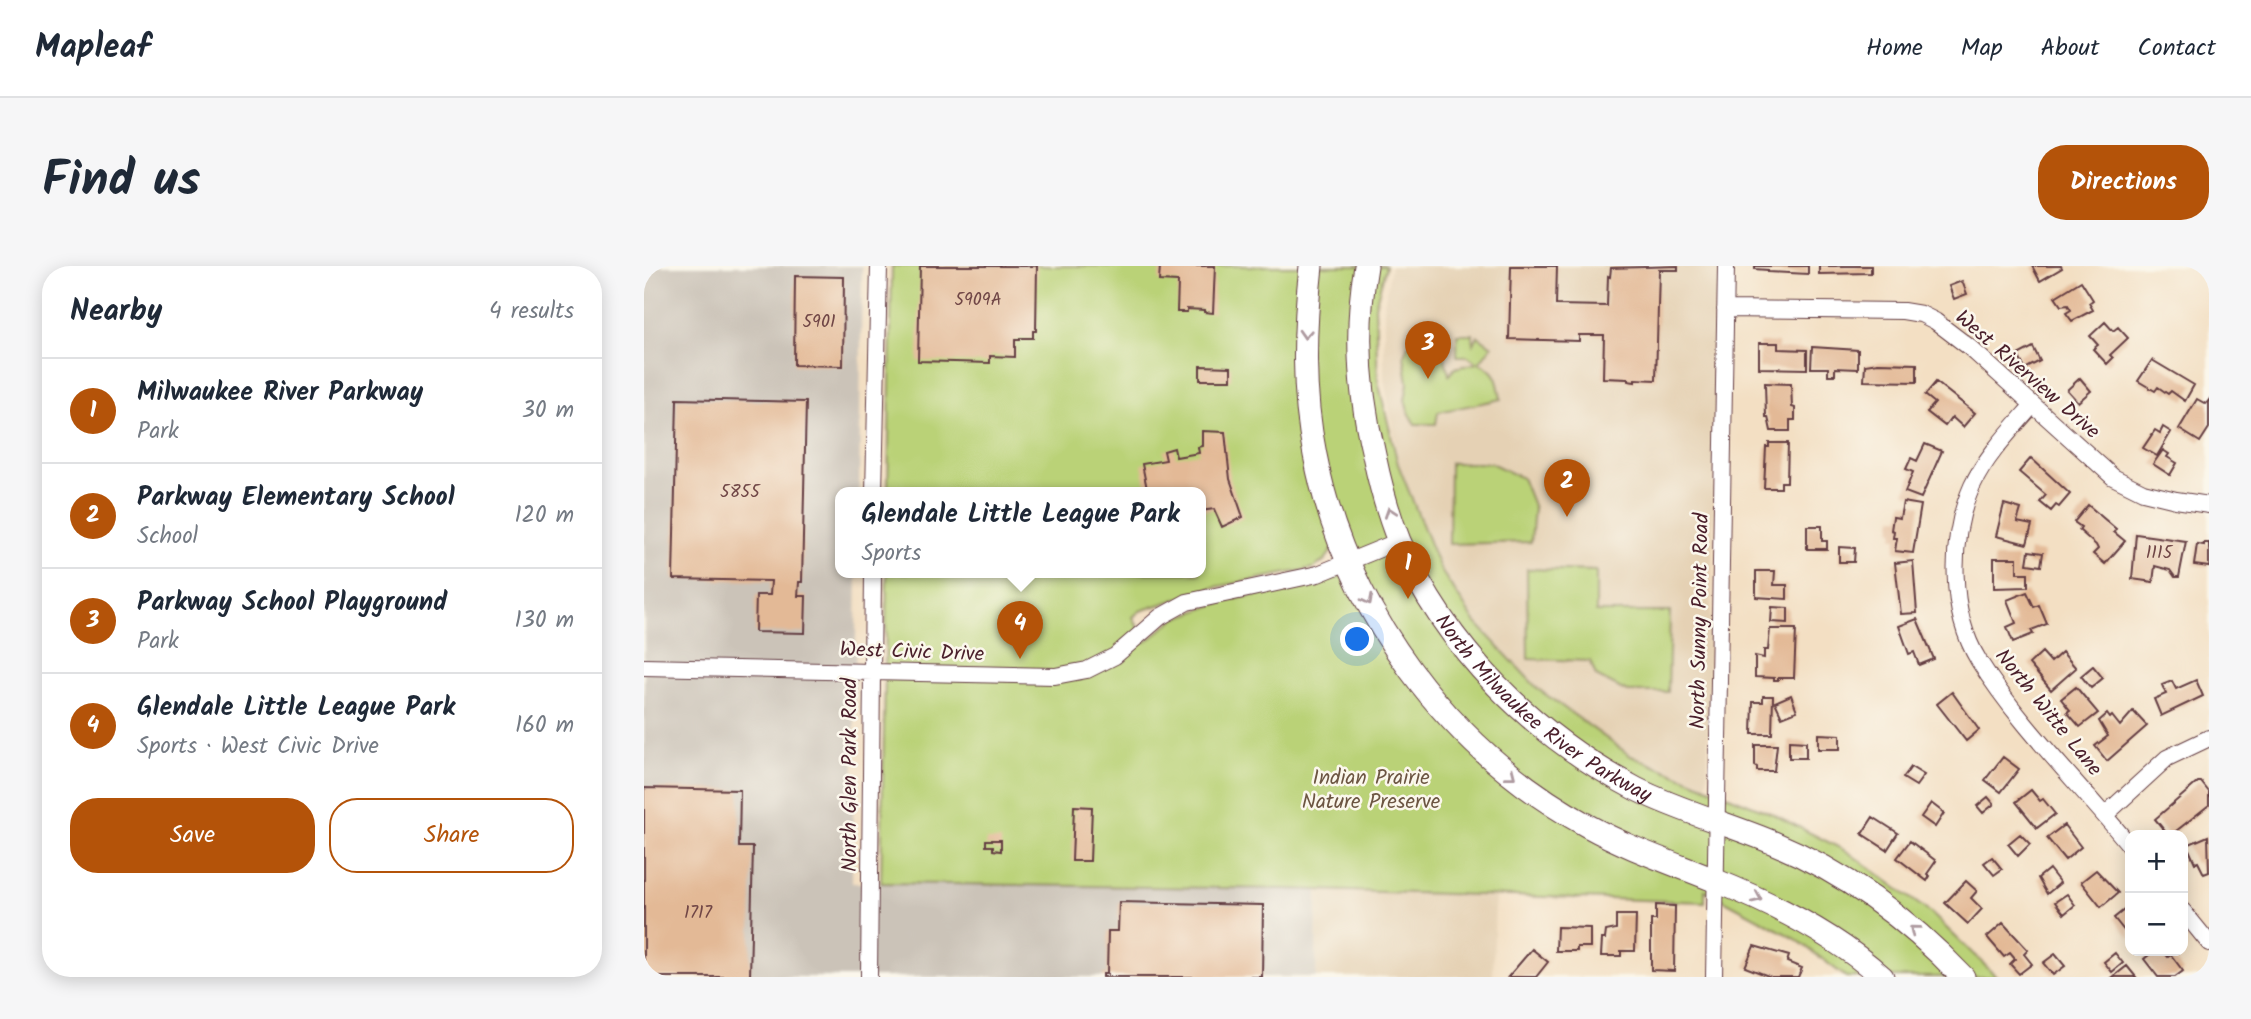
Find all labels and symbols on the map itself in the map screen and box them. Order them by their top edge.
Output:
house number: 5909A [954,286,1002,315]
street label: West Riverview Drive [1947,302,2108,448]
house number: 5901 [802,308,836,337]
pin: 3 [1405,321,1451,379]
one-way arrow [1298,329,1313,340]
pin: 2 [1544,459,1590,517]
house number: 5855 [720,478,761,507]
one-way arrow [1384,507,1398,519]
street label: North Sunny Point Road [1682,512,1719,729]
house number: 1115 [2146,539,2174,568]
pin: 1 [1385,541,1431,599]
one-way arrow [1360,593,1374,605]
pin: 4 [997,601,1043,659]
street label: North Milwaukee River Parkway [1426,608,1657,812]
your location [1340,622,1374,656]
street label: West Civic Drive [839,633,985,672]
street label: North Witte Lane [1986,642,2110,784]
street label: North Glen Park Road [834,677,867,872]
park label: Indian Prairie Nature Preserve [1302,762,1441,819]
one-way arrow [1503,766,1515,779]
one-way arrow [1749,890,1762,904]
house number: 1717 [684,899,713,928]
one-way arrow [1909,925,1921,938]

